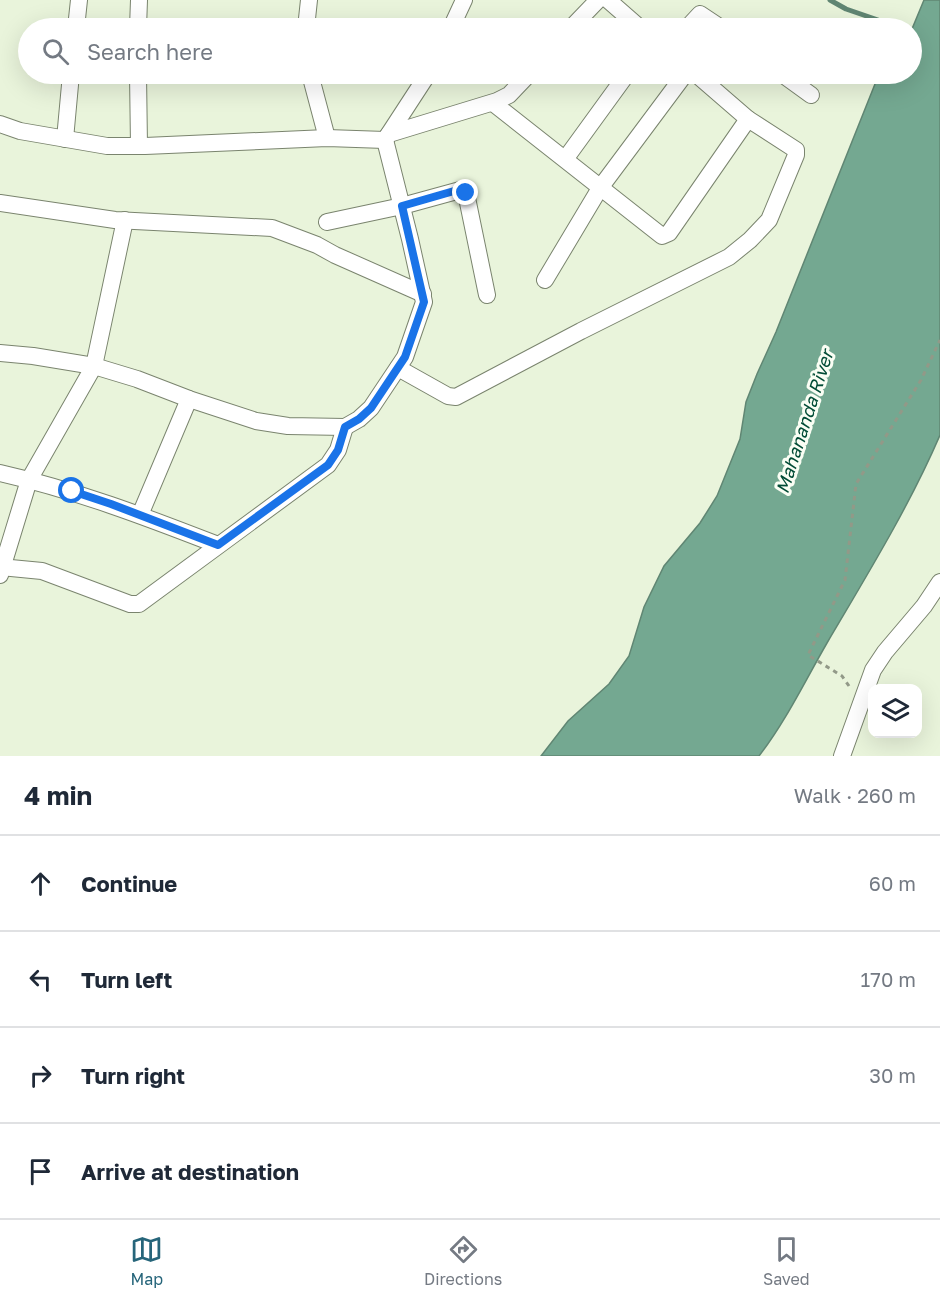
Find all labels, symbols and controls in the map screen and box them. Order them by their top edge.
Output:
search box [18,18,922,84]
icon: search [39,35,72,68]
text: Search here [87,38,213,65]
route end [452,179,478,205]
water label: Mahananda River [771,345,838,496]
route start [58,477,84,503]
map controls [868,684,922,738]
button: layers [868,684,922,738]
text: 4 min [24,780,92,811]
text: Walk · 260 m [794,783,916,807]
icon: ahead [24,867,57,900]
text: Continue [81,870,177,897]
text: 60 m [869,871,916,895]
icon: left [24,963,57,996]
text: Turn left [81,966,172,993]
text: 170 m [861,967,916,991]
icon: right [24,1059,57,1092]
text: Turn right [81,1062,185,1089]
text: 30 m [869,1063,916,1087]
icon: arrive [24,1155,57,1188]
text: Arrive at destination [81,1158,299,1185]
tab: Map [130,1233,163,1289]
tab: Directions [424,1233,502,1289]
tab: Saved [763,1233,810,1289]

